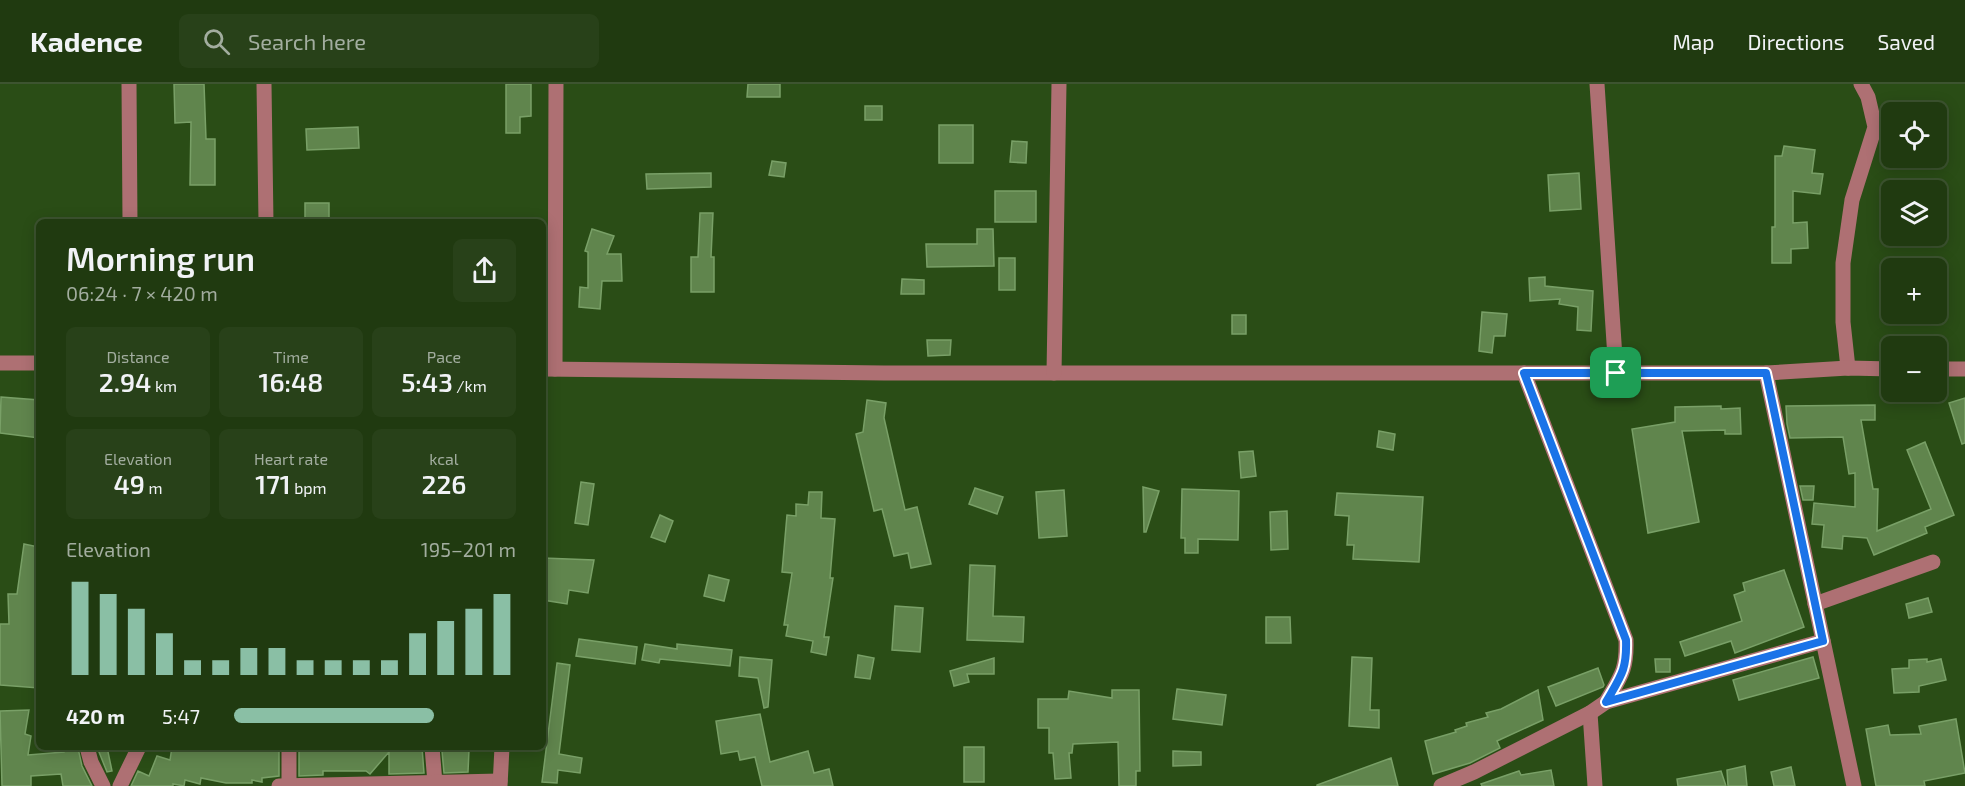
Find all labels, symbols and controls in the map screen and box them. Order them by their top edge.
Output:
search box [179,14,599,68]
text: Kadence [30,24,143,58]
icon: search [200,25,233,58]
text: Search here [248,28,366,54]
text: Map [1672,29,1715,54]
text: Directions [1748,29,1844,54]
text: Saved [1877,29,1935,54]
map controls [1881,102,1947,402]
button: locate [1881,102,1947,168]
button: layers [1881,180,1947,246]
text: Morning run [66,238,255,278]
button: share [453,239,516,302]
button: + [1881,258,1947,324]
text: 06:24 · 7 × 420 m [66,281,218,305]
button: − [1881,336,1947,402]
text: Distance [106,347,170,366]
text: Time [273,347,309,366]
text: Pace [427,347,461,366]
pin [1590,347,1641,398]
icon: arrive [1599,356,1632,389]
text: 2.94 [99,366,151,397]
text: 16:48 [259,366,323,397]
text: 5:43 [401,366,453,397]
text: km [151,376,177,395]
text: /km [453,376,487,395]
text: Elevation [104,449,172,468]
text: Heart rate [254,449,328,468]
text: kcal [429,449,459,468]
text: 49 [113,468,145,499]
text: 171 [255,468,291,499]
text: 226 [422,468,466,499]
text: m [145,478,163,497]
text: bpm [291,478,327,497]
text: Elevation [66,537,151,561]
text: 195–201 m [421,537,516,561]
text: 420 m [66,704,125,728]
text: 5:47 [162,704,200,728]

